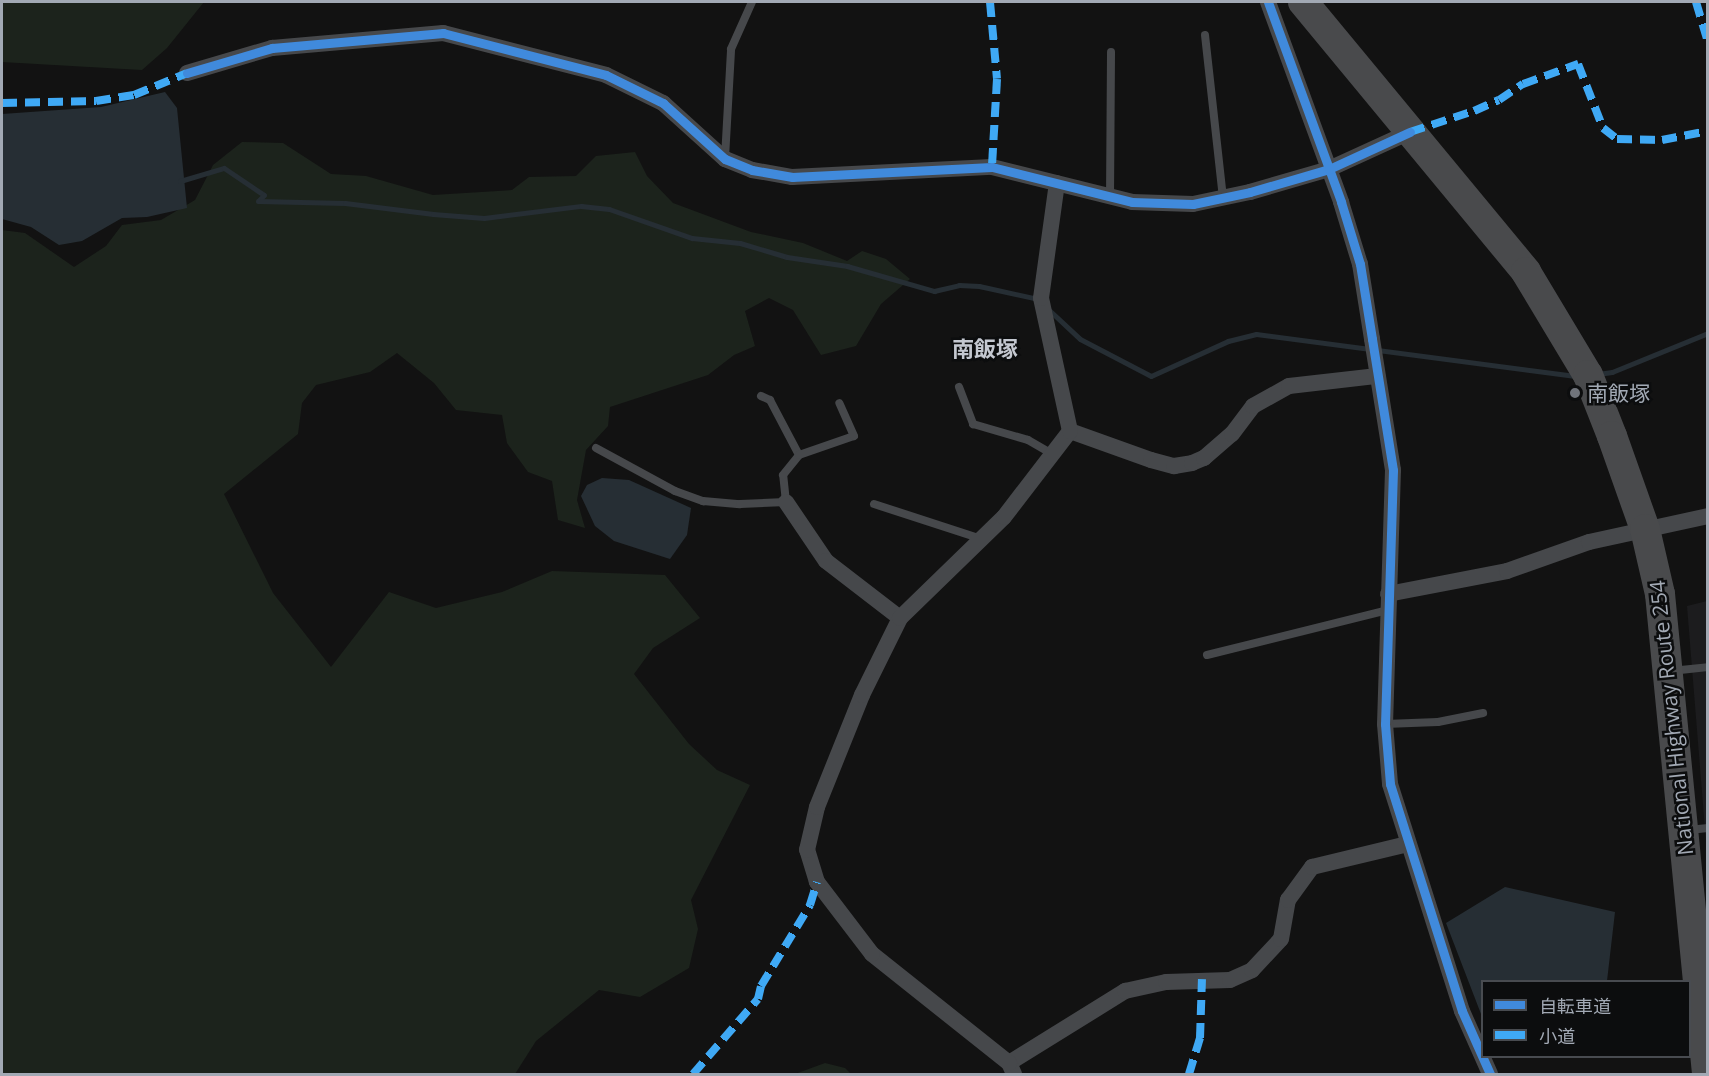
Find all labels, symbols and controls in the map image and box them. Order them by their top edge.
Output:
district label: 南飯塚 [952,336,1018,362]
place label: 南飯塚 [1587,380,1650,406]
marker: 南飯塚 [1568,386,1582,400]
street label: National Highway Route 254 [1644,579,1698,857]
legend [1481,980,1691,1058]
text: 自転車道 [1539,994,1611,1018]
text: 小道 [1539,1024,1575,1048]

